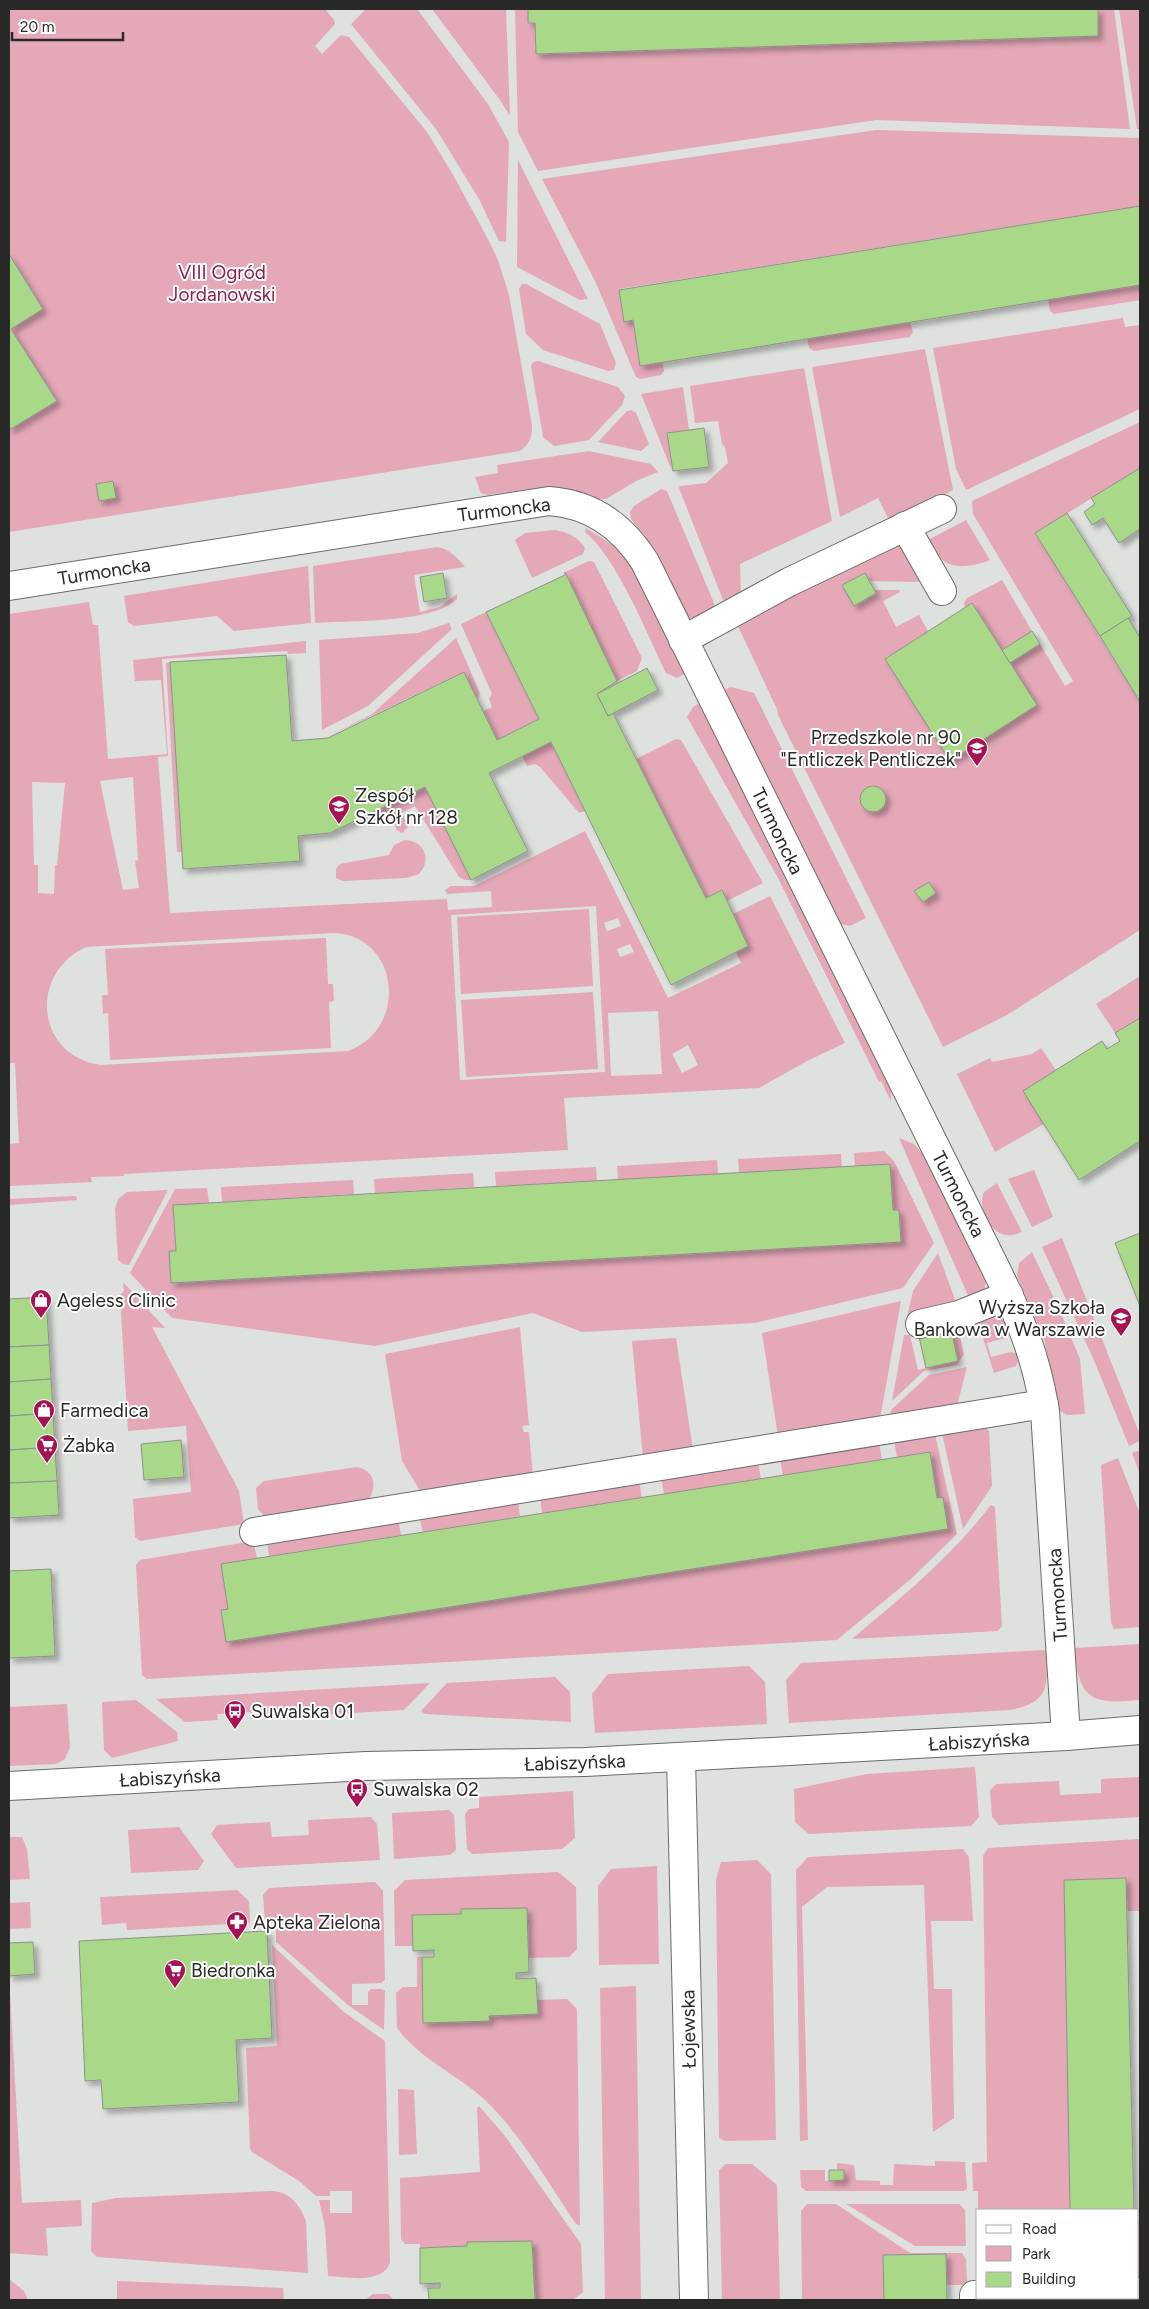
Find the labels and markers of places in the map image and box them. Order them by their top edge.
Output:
place label: Przedszkole nr 90 "Entliczek Pentliczek" [781,726,961,771]
school or university icon: Przedszkole nr 90 "Entliczek Pentliczek" [965,736,989,767]
place label: Zespół Szkół nr 128 [355,784,458,829]
school or university icon: Zespół Szkół nr 128 [327,794,351,825]
shop icon: Ageless Clinic [29,1288,53,1319]
place label: Ageless Clinic [57,1289,176,1312]
place label: Wyższa Szkoła Bankowa w Warszawie [914,1296,1105,1341]
school or university icon: Wyższa Szkoła Bankowa w Warszawie [1109,1306,1133,1337]
shop icon: Farmedica [32,1398,56,1429]
place label: Farmedica [60,1399,148,1422]
supermarket icon: Żabka [35,1433,59,1464]
place label: Żabka [63,1434,115,1457]
bus stop icon: Suwalska 01 [223,1699,247,1730]
place label: Suwalska 01 [251,1700,354,1723]
bus stop icon: Suwalska 02 [345,1777,369,1808]
place label: Suwalska 02 [373,1778,479,1801]
pharmacy icon: Apteka Zielona [225,1910,249,1941]
place label: Apteka Zielona [253,1911,380,1934]
supermarket icon: Biedronka [163,1958,187,1989]
place label: Biedronka [191,1959,275,1982]

